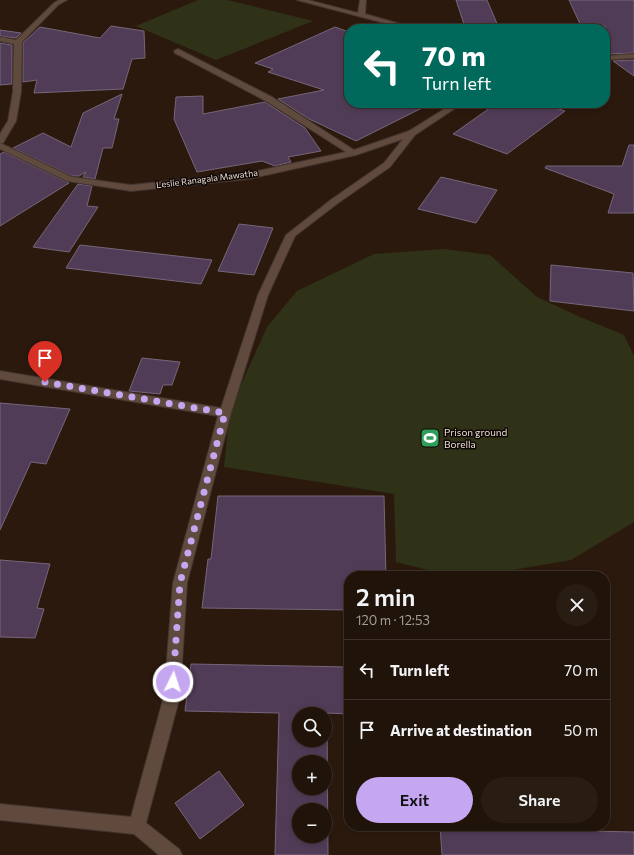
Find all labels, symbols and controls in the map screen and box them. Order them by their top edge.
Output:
text: 70 m [422,38,486,72]
icon: left [356,40,408,92]
text: Turn left [422,72,491,94]
street label: Leslie Ranagala Mawatha [155,167,259,190]
pin [28,341,62,382]
icon: arrive [34,347,56,369]
place label: Prison ground Borella [444,426,508,450]
sports icon: Prison ground Borella [419,427,441,449]
text: 2 min [356,582,415,611]
button: close [556,584,598,626]
text: 120 m · 12:53 [356,612,430,628]
icon: left [356,659,378,681]
position arrow [152,661,194,703]
text: Turn left [390,661,449,679]
text: 70 m [564,661,598,679]
map controls [292,707,332,843]
button: search [292,707,332,747]
icon: arrive [356,719,378,741]
text: Arrive at destination [390,721,532,739]
text: 50 m [564,721,598,739]
button: + [292,755,332,795]
button: Exit [356,777,473,823]
button: Share [481,777,598,823]
button: − [292,803,332,843]

